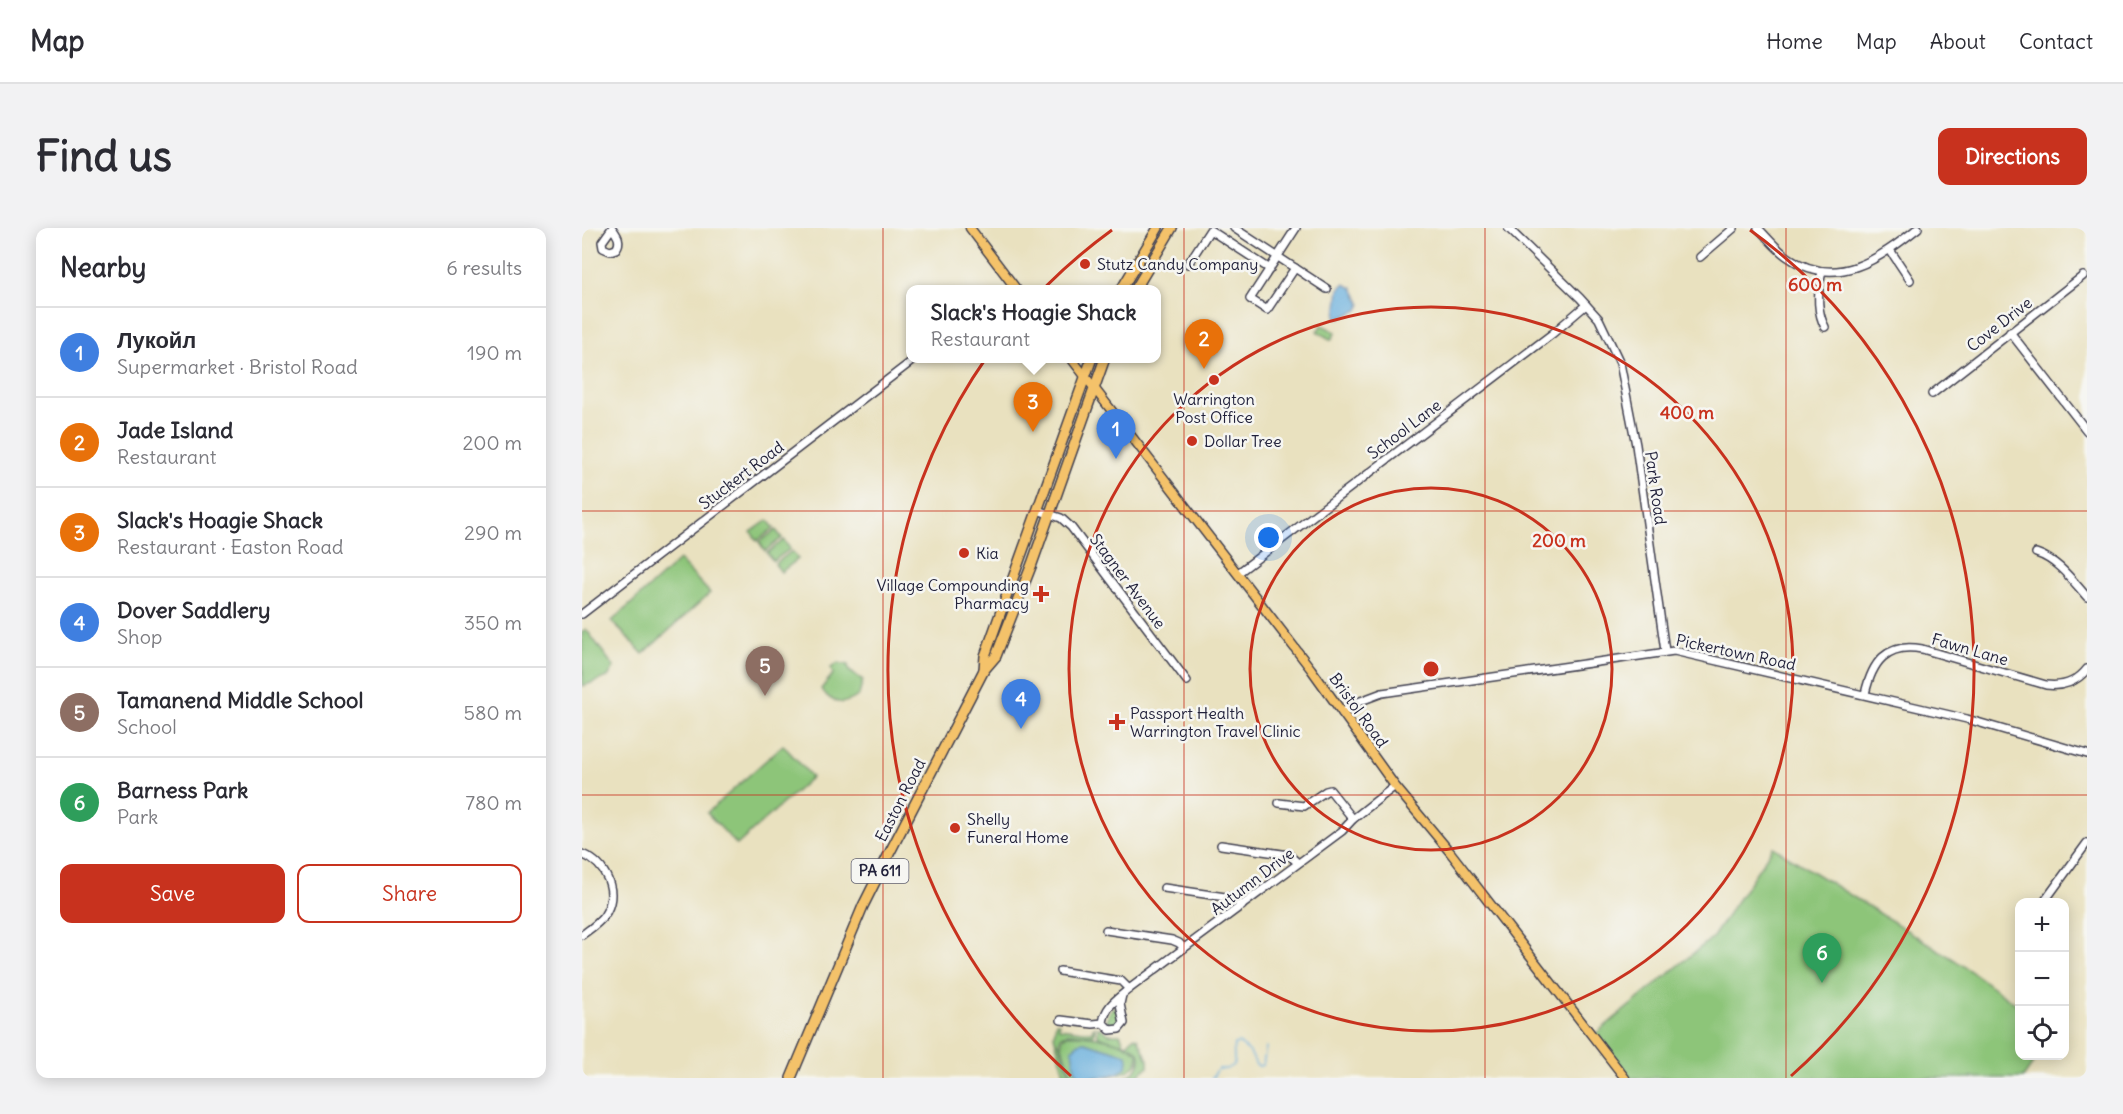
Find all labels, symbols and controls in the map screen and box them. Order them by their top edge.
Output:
text: Map [30,23,84,59]
text: Home [1766,28,1823,55]
text: Map [1856,28,1897,55]
text: About [1930,28,1986,55]
text: Contact [2019,28,2093,55]
button: Directions [1938,128,2087,185]
text: Find us [36,130,172,182]
text: Nearby [60,251,146,284]
place label: Stutz Candy Company [1097,254,1258,274]
text: 6 results [446,255,522,280]
marker: Stutz Candy Company [1078,257,1092,271]
text: 600 m [1788,273,1842,296]
popup [906,285,1161,363]
street label: Cove Drive [1962,292,2036,356]
text: Slack's Hoagie Shack [931,298,1136,326]
pin: 2 [1184,320,1224,369]
text: Лукойл [117,326,196,354]
text: Restaurant [931,326,1030,351]
text: 1 [76,340,83,365]
text: 190 m [467,340,522,365]
text: Supermarket · Bristol Road [117,354,358,379]
marker: Warrington Post Office [1207,373,1221,387]
pin: 3 [1014,382,1052,432]
place label: Warrington Post Office [1173,389,1255,427]
street label: School Lane [1363,395,1445,463]
text: 400 m [1660,401,1714,424]
pin: 1 [1096,410,1136,459]
text: Jade Island [117,416,233,444]
text: 2 [74,430,85,455]
text: 200 m [462,430,522,455]
place label: Dollar Tree [1204,431,1282,451]
marker: Dollar Tree [1185,434,1199,448]
street label: Stuckert Road [695,437,787,513]
text: Restaurant [117,444,216,469]
street label: Park Road [1641,450,1671,526]
text: Slack's Hoagie Shack [117,506,323,534]
text: 3 [74,520,85,545]
text: 290 m [464,520,522,545]
your location [1254,523,1283,552]
text: 200 m [1532,529,1586,552]
street label: Stagner Avenue [1086,530,1170,632]
text: Restaurant · Easton Road [117,534,344,559]
place label: Kia [976,543,999,563]
marker: Kia [957,546,971,560]
place label: Village Compounding Pharmacy [877,575,1029,613]
marker: Village Compounding Pharmacy [1034,587,1048,601]
text: Dover Saddlery [117,596,271,624]
text: 4 [74,610,85,635]
text: 350 m [464,610,522,635]
text: Shop [117,624,162,649]
street label: Fawn Lane [1929,629,2011,669]
street label: Pickertown Road [1674,630,1798,674]
pin: 5 [746,646,784,696]
centre of rings [1421,659,1441,679]
street label: Bristol Road [1325,669,1393,751]
pin: 4 [1002,680,1040,729]
text: Tamanend Middle School [117,686,363,714]
text: 5 [74,700,85,725]
text: 580 m [464,700,522,725]
place label: Passport Health Warrington Travel Clinic [1130,703,1301,741]
marker: Passport Health Warrington Travel Clinic [1108,713,1126,731]
text: School [117,714,177,739]
street label: Easton Road [871,755,929,845]
text: Barness Park [117,776,248,804]
text: 6 [74,790,85,815]
text: 780 m [465,790,522,815]
text: Park [117,804,158,829]
place label: Shelly Funeral Home [967,809,1069,847]
marker: Shelly Funeral Home [948,821,962,835]
street label: Autumn Drive [1206,843,1298,919]
road number: PA 611 [852,859,908,883]
button: Save [60,864,285,923]
button: Share [297,864,522,923]
map controls [2015,898,2069,1060]
button: + [2015,898,2069,952]
pin: 6 [1802,934,1842,983]
button: − [2015,952,2069,1006]
button: locate [2015,1006,2069,1060]

